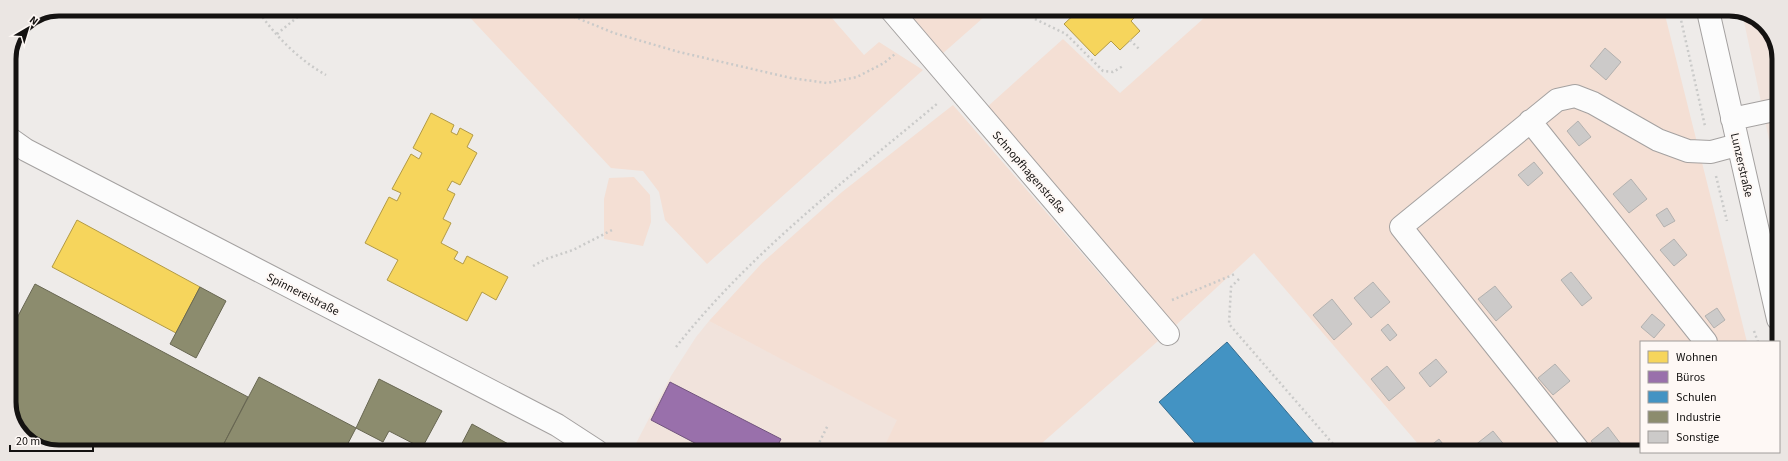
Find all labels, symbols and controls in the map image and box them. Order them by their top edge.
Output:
north arrow [8,8,48,48]
text: N [26,12,41,29]
street label: Schnopfhagenstraße [988,127,1069,217]
street label: Lunzerstraße [1726,131,1757,199]
street label: Spinnereistraße [263,269,342,320]
legend [1640,341,1780,453]
text: Wohnen [1676,349,1718,366]
text: Büros [1676,369,1705,386]
text: Schulen [1676,389,1717,406]
text: Industrie [1676,409,1721,426]
scale bar [10,427,93,453]
text: Sonstige [1676,429,1719,446]
text: 20 m [16,433,40,450]

